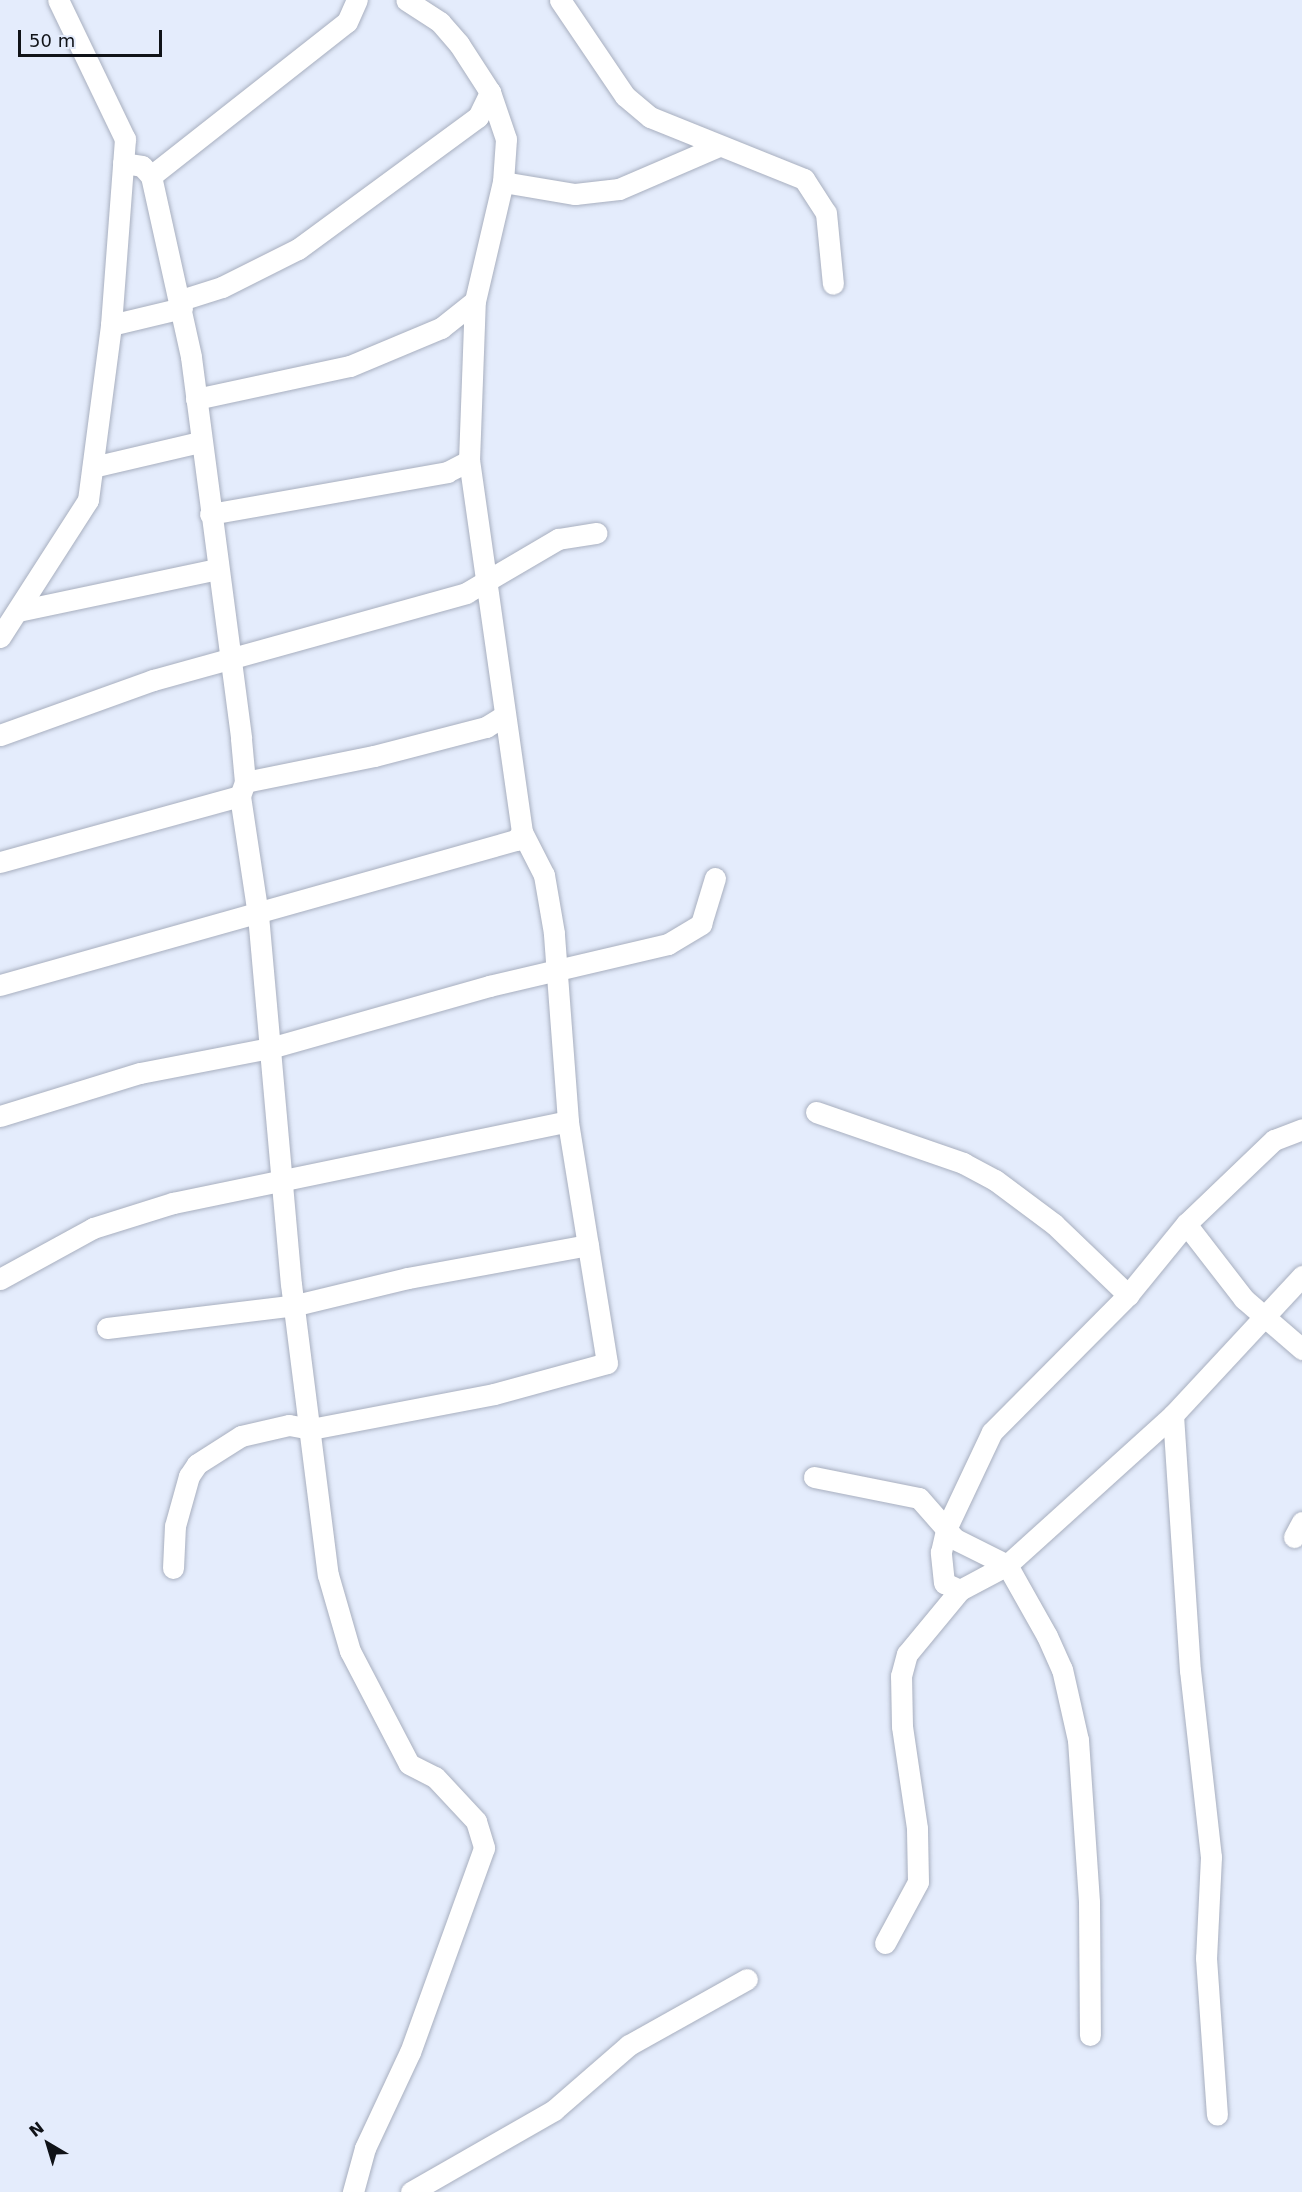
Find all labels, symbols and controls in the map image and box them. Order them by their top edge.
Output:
scale bar [21,18,165,56]
text: 50 m [29,30,75,51]
north arrow [18,2114,78,2174]
text: N [25,2118,48,2141]

